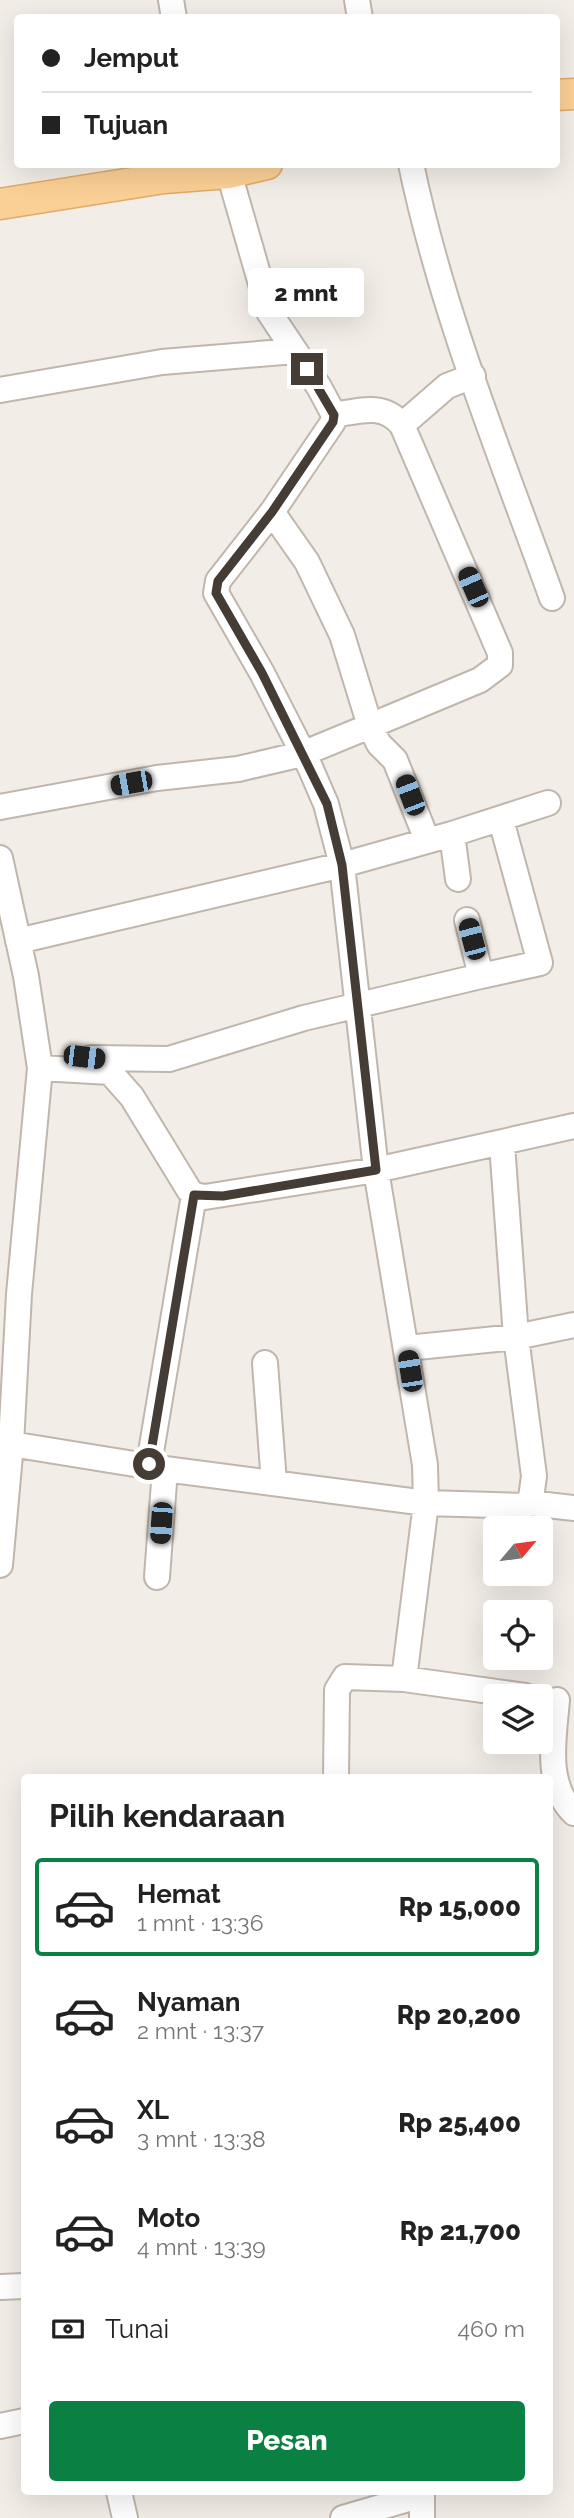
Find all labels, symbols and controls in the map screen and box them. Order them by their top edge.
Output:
text: Jemput [84,43,179,73]
text: Tujuan [84,110,168,140]
callout: 2 mnt [249,268,365,316]
text: 2 mnt [274,279,338,306]
route end [291,353,323,385]
car [455,564,492,610]
car [109,769,154,797]
car [393,772,428,818]
car [457,916,488,962]
car [62,1044,107,1070]
car [397,1349,424,1393]
route start [133,1448,165,1480]
car [150,1501,173,1545]
north arrow [483,1516,553,1586]
map controls [483,1516,553,1754]
button: locate [483,1600,553,1670]
button: layers [483,1684,553,1754]
text: Pilih kendaraan [49,1797,285,1834]
icon: car [53,1876,116,1939]
text: Hemat [137,1879,221,1909]
text: Rp 15,000 [399,1892,521,1922]
text: 1 mnt · 13:36 [137,1909,264,1936]
icon: car [53,1984,116,2047]
text: Nyaman [137,1987,241,2017]
text: Rp 20,200 [397,2000,521,2030]
text: 2 mnt · 13:37 [137,2017,264,2044]
icon: car [53,2092,116,2155]
text: XL [137,2095,169,2125]
text: Rp 25,400 [398,2108,521,2138]
text: 3 mnt · 13:38 [137,2125,266,2152]
icon: car [53,2200,116,2263]
text: Moto [137,2203,200,2233]
text: Rp 21,700 [400,2216,521,2246]
text: 4 mnt · 13:39 [137,2233,266,2260]
icon: cash [49,2310,87,2348]
text: Tunai [105,2314,169,2344]
text: 460 m [457,2315,525,2342]
button: Pesan [49,2401,525,2481]

